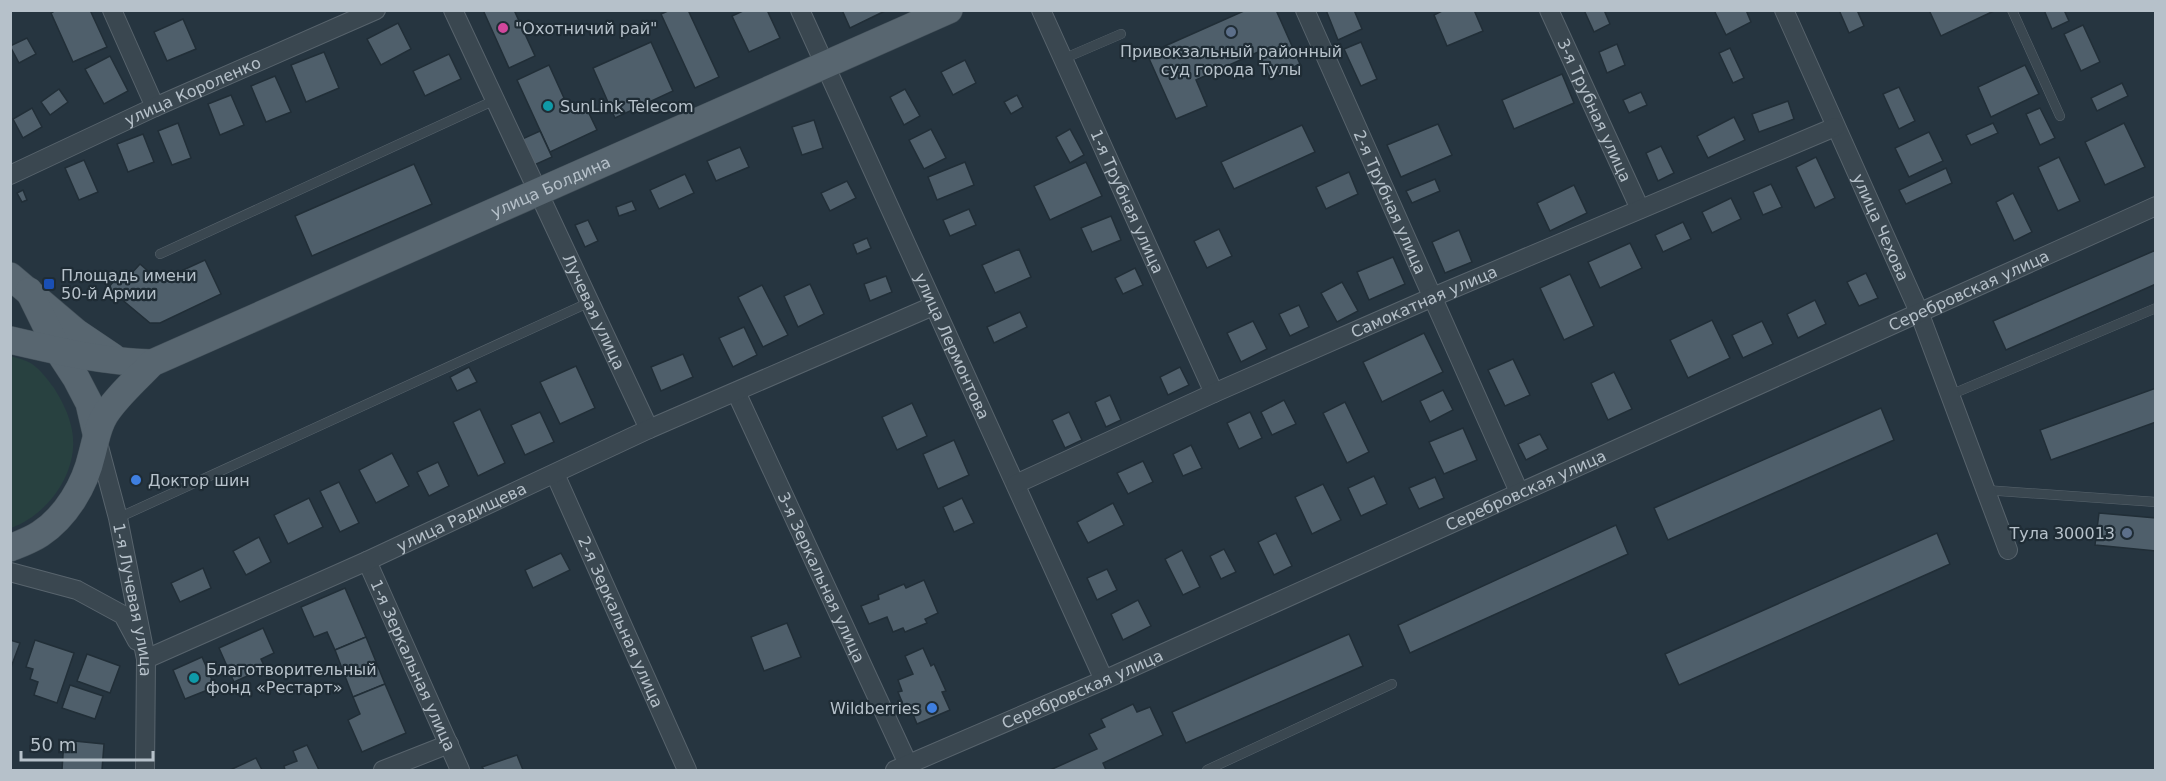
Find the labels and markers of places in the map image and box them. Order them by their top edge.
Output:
place label: "Охотничий рай" [515,19,657,38]
marker: "Охотничий рай" [496,21,510,35]
marker: Привокзальный районный суд города Тулы [1224,25,1238,39]
place label: Привокзальный районный суд города Тулы [1120,42,1342,79]
place label: SunLink Telecom [560,97,694,116]
marker: SunLink Telecom [541,99,555,113]
place label: Площадь имени 50-й Армии [61,266,197,303]
marker: Площадь имени 50-й Армии [42,277,56,291]
place label: Доктор шин [148,471,250,490]
marker: Доктор шин [129,473,143,487]
place label: Тула 300013 [2009,524,2115,543]
marker: Тула 300013 [2120,526,2134,540]
place label: Благотворительный фонд «Рестарт» [206,660,377,697]
marker: Благотворительный фонд «Рестарт» [187,671,201,685]
place label: Wildberries [830,699,920,718]
marker: Wildberries [925,701,939,715]

